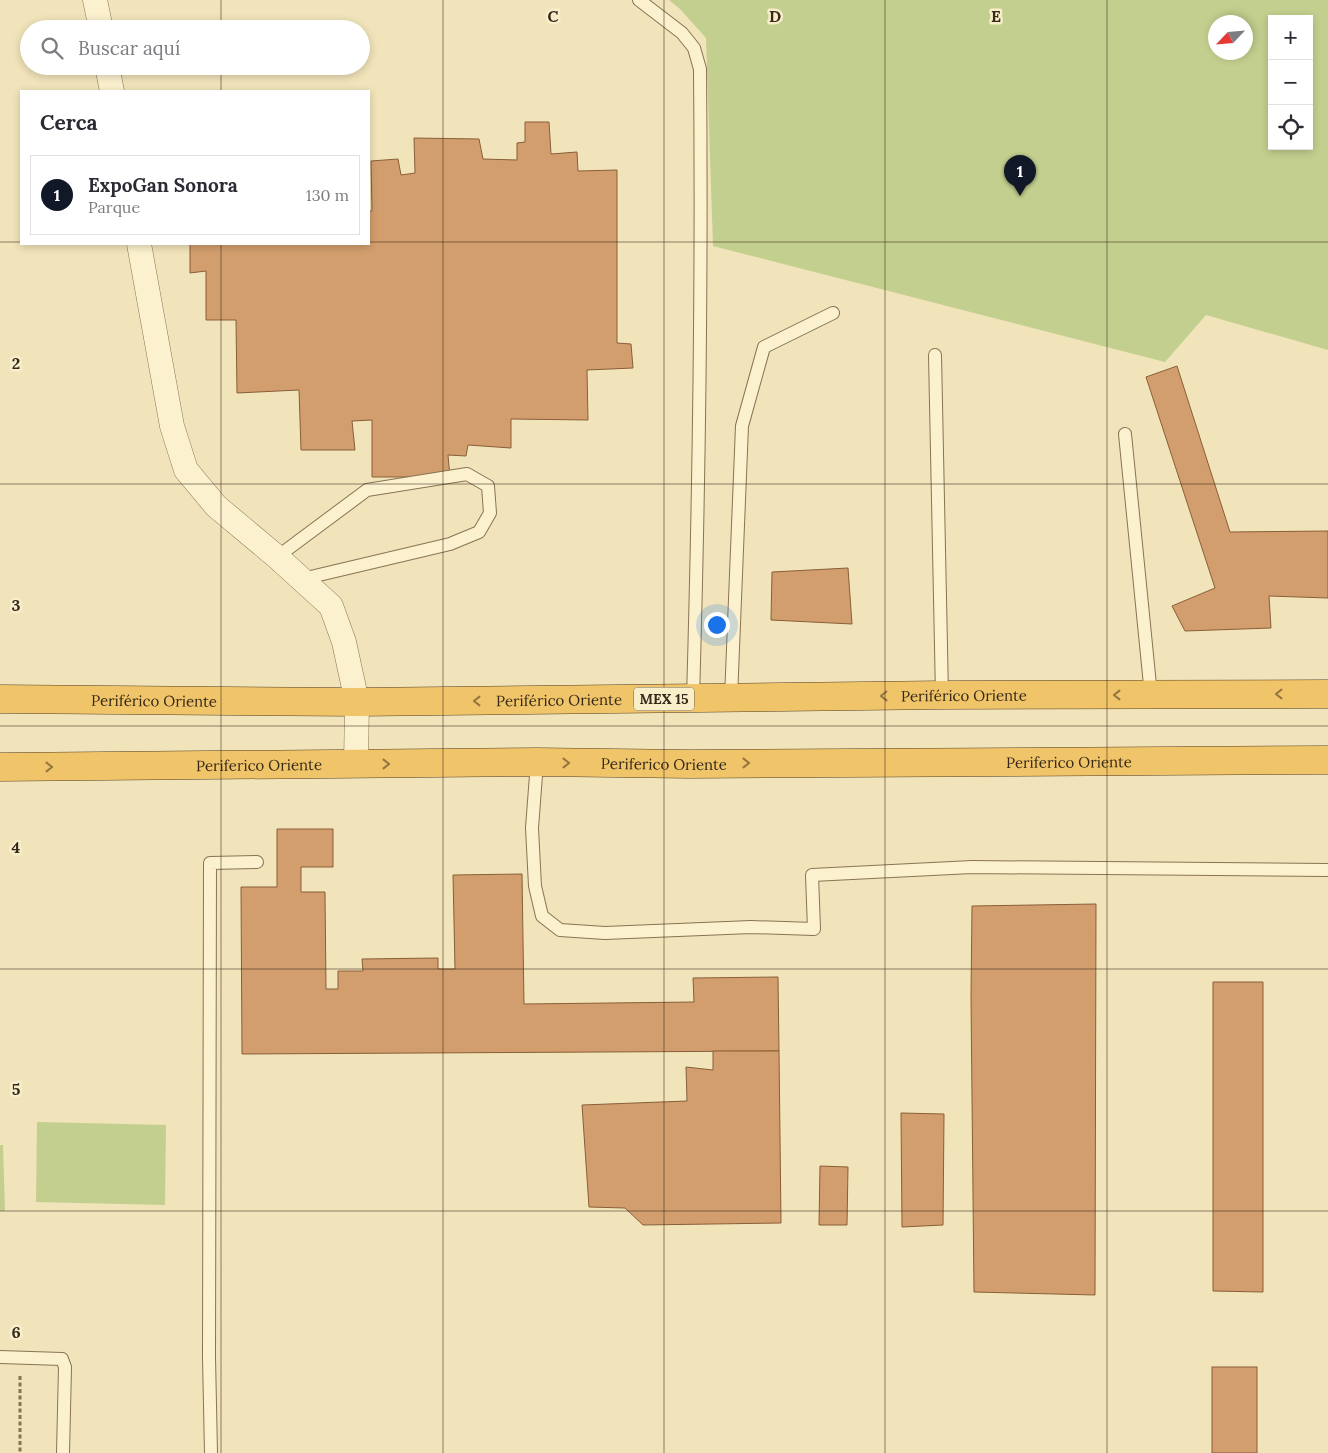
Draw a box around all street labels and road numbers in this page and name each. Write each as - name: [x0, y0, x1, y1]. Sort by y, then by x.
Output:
- street label: Periférico Oriente: [901, 685, 1027, 705]
- road number: MEX 15: [634, 688, 694, 711]
- street label: Periférico Oriente: [496, 689, 622, 710]
- street label: Periférico Oriente: [91, 690, 217, 710]
- street label: Periferico Oriente: [1006, 752, 1132, 772]
- street label: Periferico Oriente: [601, 753, 727, 774]
- street label: Periferico Oriente: [196, 755, 322, 775]

